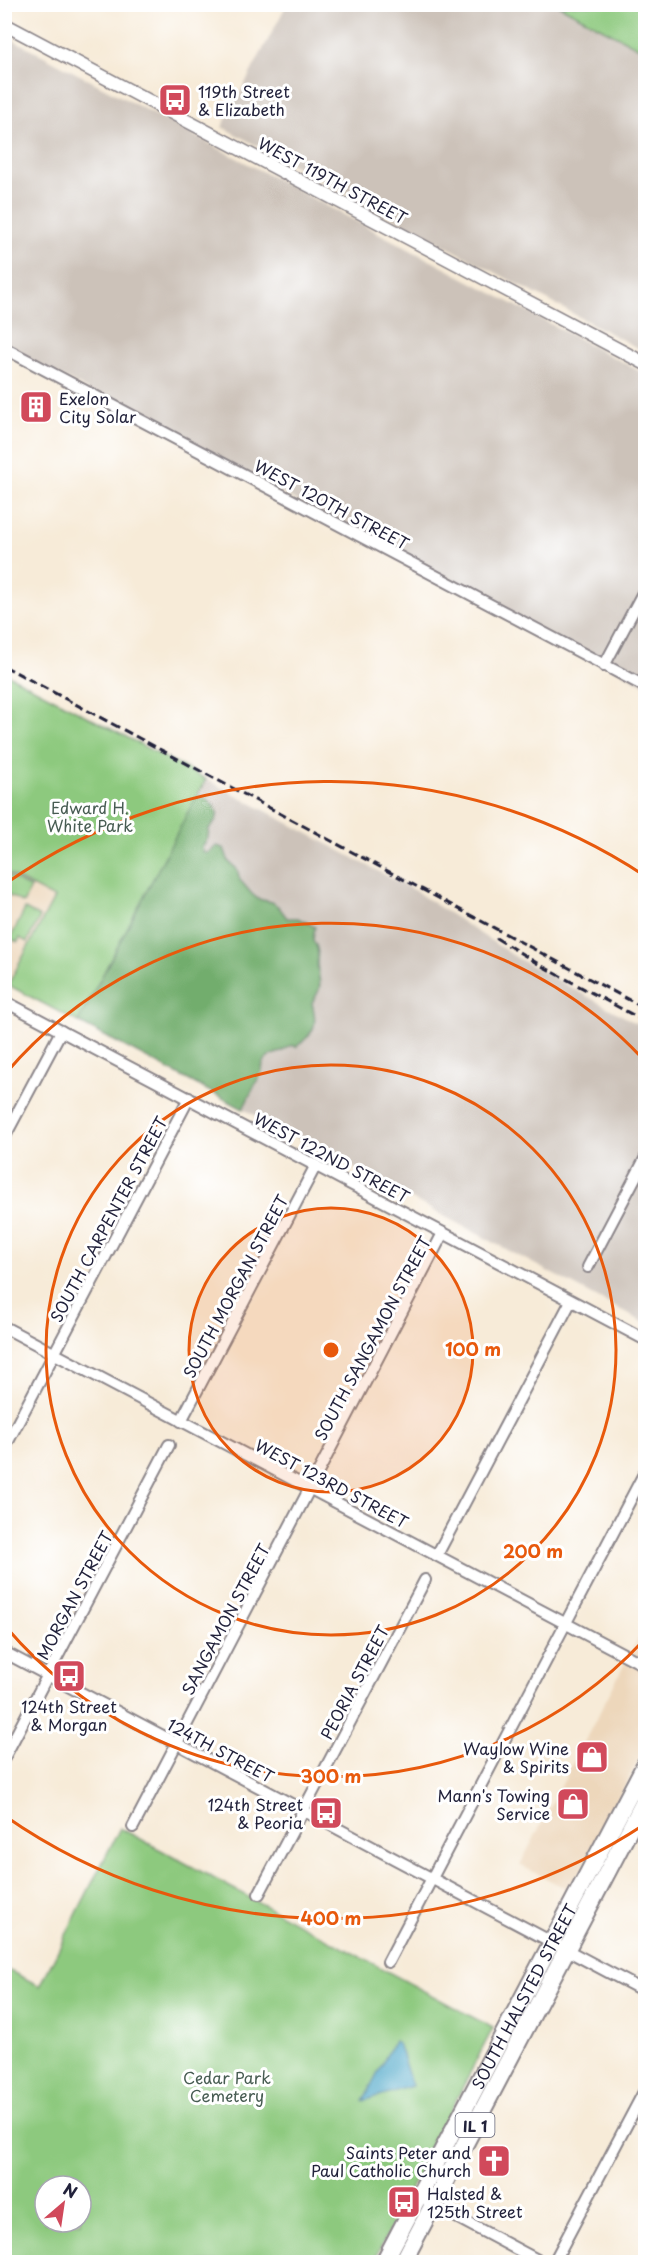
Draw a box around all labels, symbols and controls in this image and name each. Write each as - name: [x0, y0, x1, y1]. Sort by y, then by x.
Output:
- place label: 119th Street & Elizabeth: [198, 79, 290, 121]
- bus stop icon: 119th Street & Elizabeth: [157, 82, 193, 118]
- street label: WEST 119TH STREET: [254, 130, 412, 230]
- place label: Exelon City Solar: [59, 386, 137, 428]
- building icon: Exelon City Solar: [18, 389, 54, 425]
- street label: WEST 120TH STREET: [250, 453, 414, 555]
- park label: Edward H. White Park: [47, 795, 133, 837]
- street label: WEST 122ND STREET: [250, 1106, 414, 1208]
- street label: SOUTH CARPENTER STREET: [43, 1112, 173, 1326]
- street label: SOUTH MORGAN STREET: [176, 1190, 294, 1382]
- street label: SOUTH SANGAMON STREET: [308, 1232, 436, 1444]
- text: 100 m: [445, 1335, 501, 1362]
- centre of rings: [321, 1340, 341, 1360]
- street label: WEST 123RD STREET: [251, 1432, 413, 1534]
- street label: MORGAN STREET: [30, 1526, 118, 1664]
- text: 200 m: [503, 1537, 563, 1564]
- street label: SANGAMON STREET: [175, 1539, 275, 1699]
- street label: PEORIA STREET: [314, 1621, 394, 1743]
- bus stop icon: 124th Street & Morgan: [51, 1658, 87, 1694]
- place label: 124th Street & Morgan: [21, 1694, 117, 1736]
- street label: 124TH STREET: [163, 1712, 279, 1788]
- place label: Waylow Wine & Spirits: [463, 1736, 569, 1778]
- shop icon: Waylow Wine & Spirits: [574, 1739, 610, 1775]
- text: 300 m: [301, 1762, 361, 1789]
- place label: Mann's Towing Service: [438, 1783, 550, 1825]
- shop icon: Mann's Towing Service: [555, 1786, 591, 1822]
- place label: 124th Street & Peoria: [208, 1792, 303, 1834]
- bus stop icon: 124th Street & Peoria: [308, 1795, 344, 1831]
- street label: SOUTH HALSTED STREET: [465, 1900, 582, 2093]
- text: 400 m: [301, 1904, 361, 1931]
- park label: Cedar Park Cemetery: [183, 2065, 271, 2107]
- road number: IL 1: [456, 2113, 494, 2137]
- place label: Saints Peter and Paul Catholic Church: [311, 2140, 471, 2182]
- church icon: Saints Peter and Paul Catholic Church: [476, 2143, 512, 2179]
- north arrow: [33, 2174, 93, 2234]
- text: N: [59, 2176, 82, 2204]
- place label: Halsted & 125th Street: [427, 2181, 523, 2223]
- bus stop icon: Halsted & 125th Street: [386, 2184, 422, 2220]

